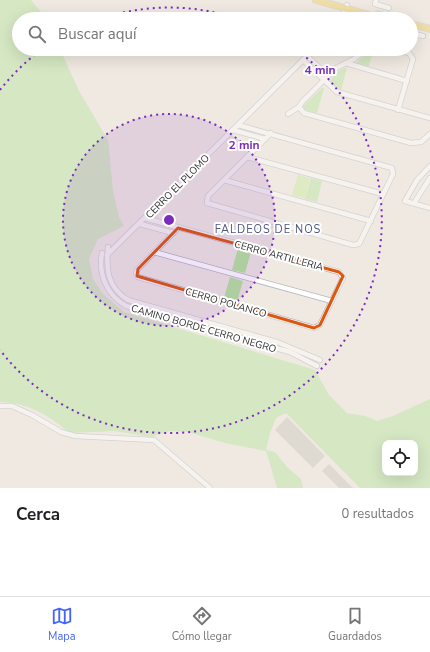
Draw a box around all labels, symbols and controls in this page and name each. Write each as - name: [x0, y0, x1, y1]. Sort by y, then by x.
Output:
- search box: [12, 12, 418, 56]
- icon: search: [26, 23, 48, 45]
- text: Buscar aquí: [58, 24, 136, 44]
- text: 4 min: [304, 62, 336, 78]
- text: 2 min: [228, 137, 260, 153]
- street label: CERRO EL PLOMO: [143, 151, 213, 222]
- centre of rings: [162, 213, 176, 227]
- district label: FALDEOS DE NOS: [215, 222, 321, 237]
- street label: CERRO ARTILLERIA: [233, 237, 326, 275]
- street label: CERRO POLANCO: [183, 285, 268, 321]
- street label: CAMINO BORDE CERRO NEGRO: [129, 301, 278, 357]
- map controls: [382, 440, 418, 476]
- button: locate: [382, 440, 418, 476]
- text: Cerca: [16, 503, 60, 526]
- text: 0 resultados: [342, 505, 414, 523]
- tab: Mapa: [48, 605, 76, 644]
- tab: Cómo llegar: [172, 605, 232, 644]
- tab: Guardados: [328, 605, 382, 644]

